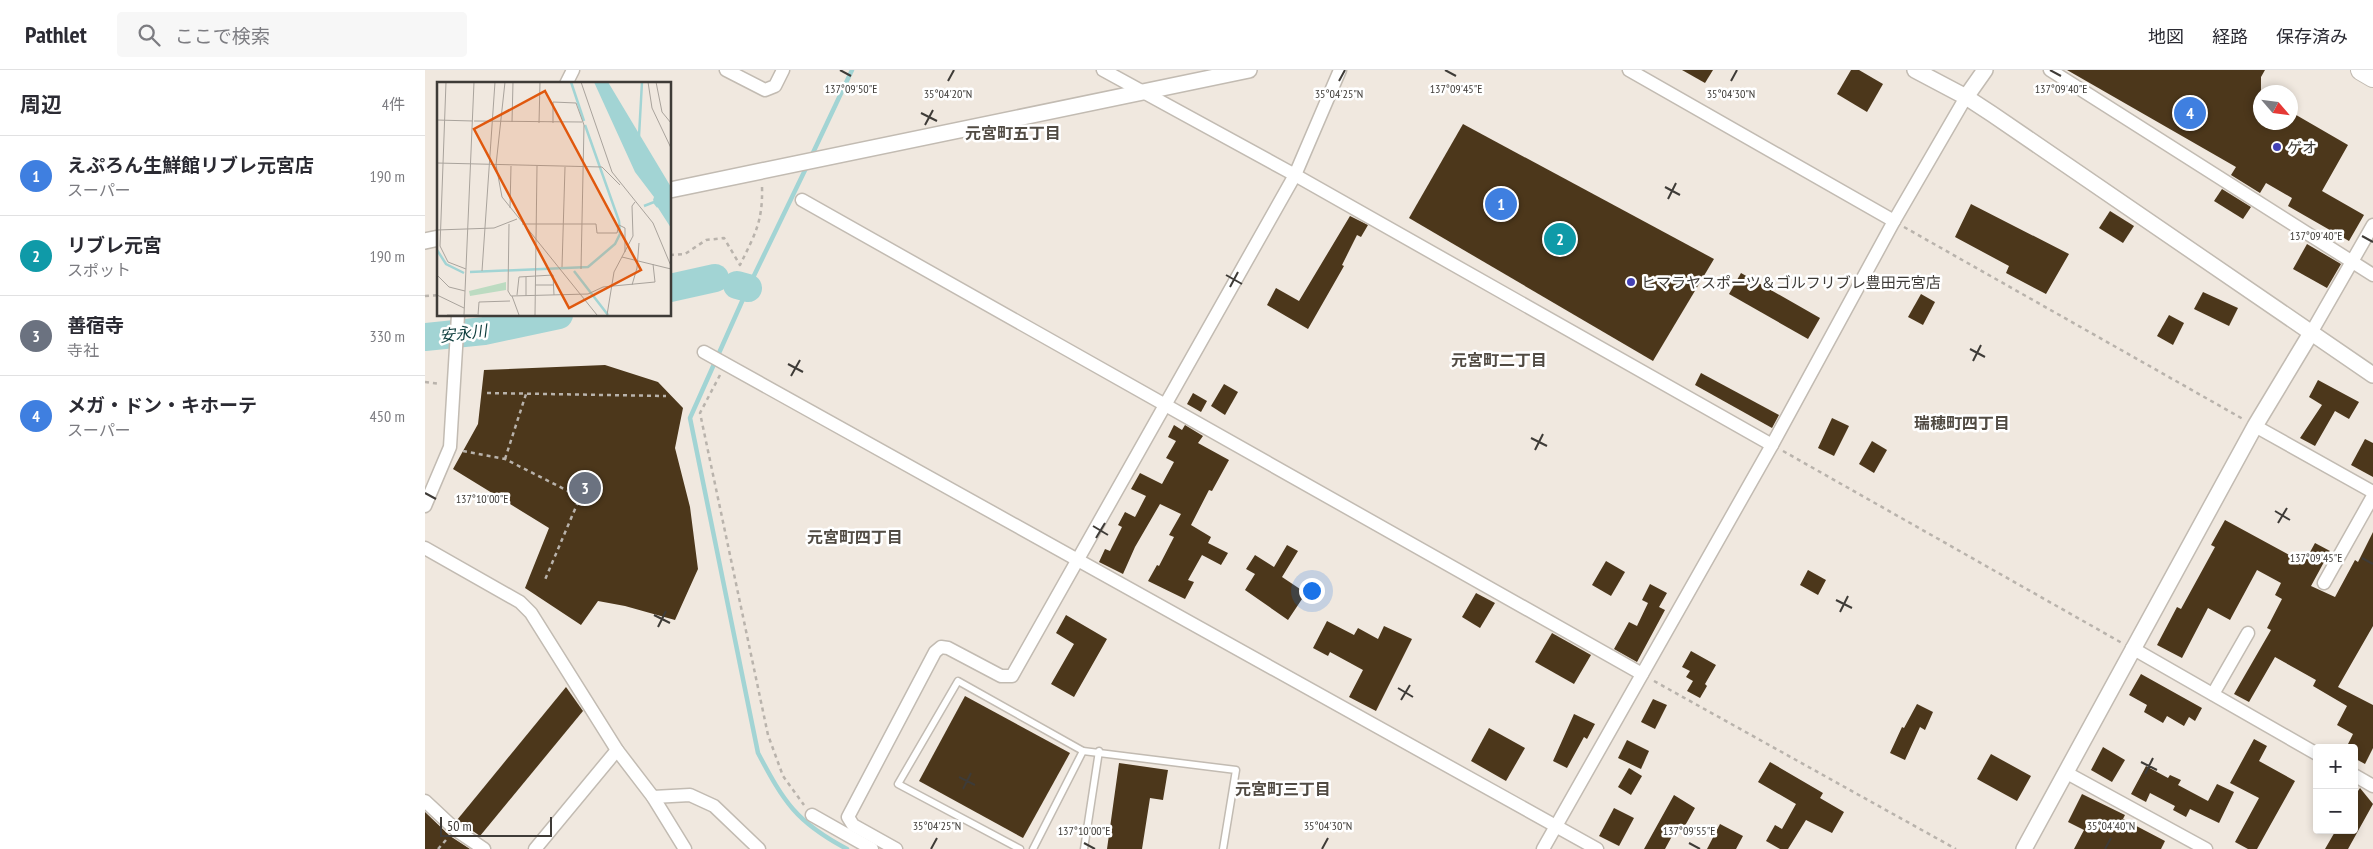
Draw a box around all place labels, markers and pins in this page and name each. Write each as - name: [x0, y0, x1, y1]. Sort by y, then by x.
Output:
- pin: 4: [2174, 94, 2206, 132]
- place label: ゲオ: [2287, 138, 2317, 157]
- marker: ゲオ: [2271, 141, 2283, 153]
- pin: 1: [1485, 185, 1517, 223]
- pin: 2: [1544, 220, 1576, 258]
- place label: ヒマラヤスポーツ＆ゴルフリブレ豊田元宮店: [1641, 273, 1941, 292]
- marker: ヒマラヤスポーツ＆ゴルフリブレ豊田元宮店: [1625, 276, 1637, 288]
- pin: 3: [569, 469, 601, 507]

